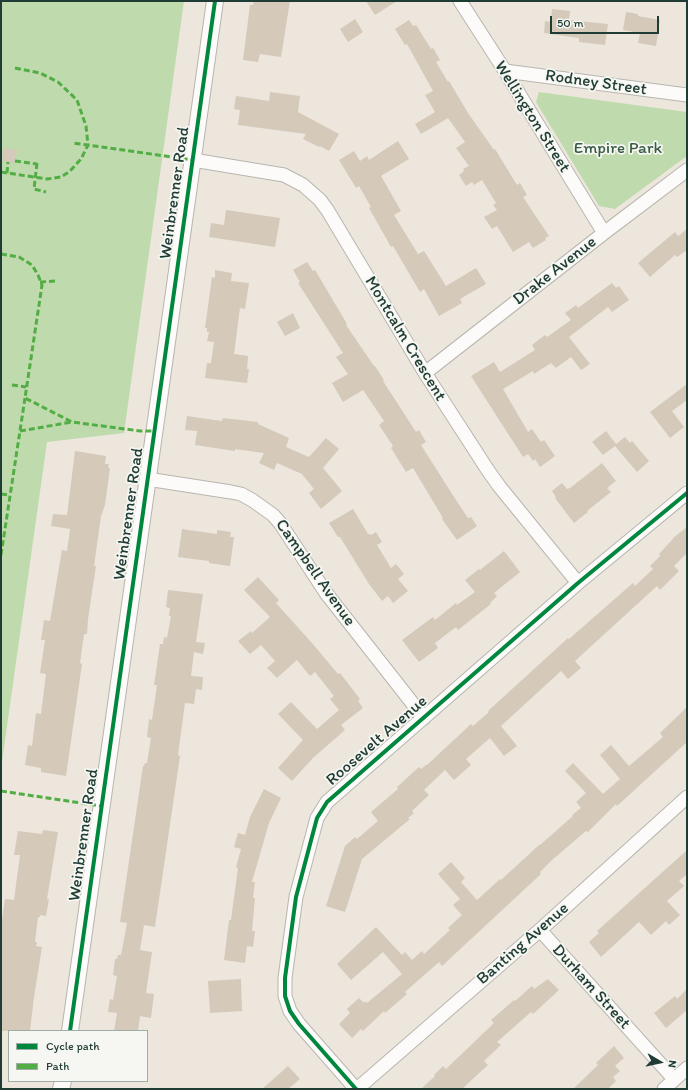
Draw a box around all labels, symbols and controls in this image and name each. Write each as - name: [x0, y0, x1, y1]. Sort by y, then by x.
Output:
- scale bar: [552, 8, 661, 34]
- text: 50 m: [557, 16, 583, 30]
- street label: Wellington Street: [489, 57, 575, 177]
- street label: Rodney Street: [544, 66, 648, 100]
- street label: Weinbrenner Road: [156, 125, 194, 261]
- park label: Empire Park: [574, 139, 662, 159]
- street label: Drake Avenue: [509, 232, 601, 310]
- street label: Montcalm Crescent: [360, 273, 450, 405]
- street label: Weinbrenner Road: [110, 446, 148, 582]
- street label: Campbell Avenue: [270, 516, 360, 630]
- street label: Roosevelt Avenue: [322, 692, 432, 790]
- street label: Weinbrenner Road: [65, 767, 103, 903]
- street label: Banting Avenue: [473, 898, 573, 990]
- street label: Durham Street: [547, 940, 635, 1034]
- legend: [8, 1030, 148, 1082]
- text: Cycle path: [46, 1039, 100, 1053]
- north arrow: [640, 1042, 680, 1082]
- text: Path: [46, 1059, 69, 1073]
- text: N: [665, 1059, 679, 1069]

